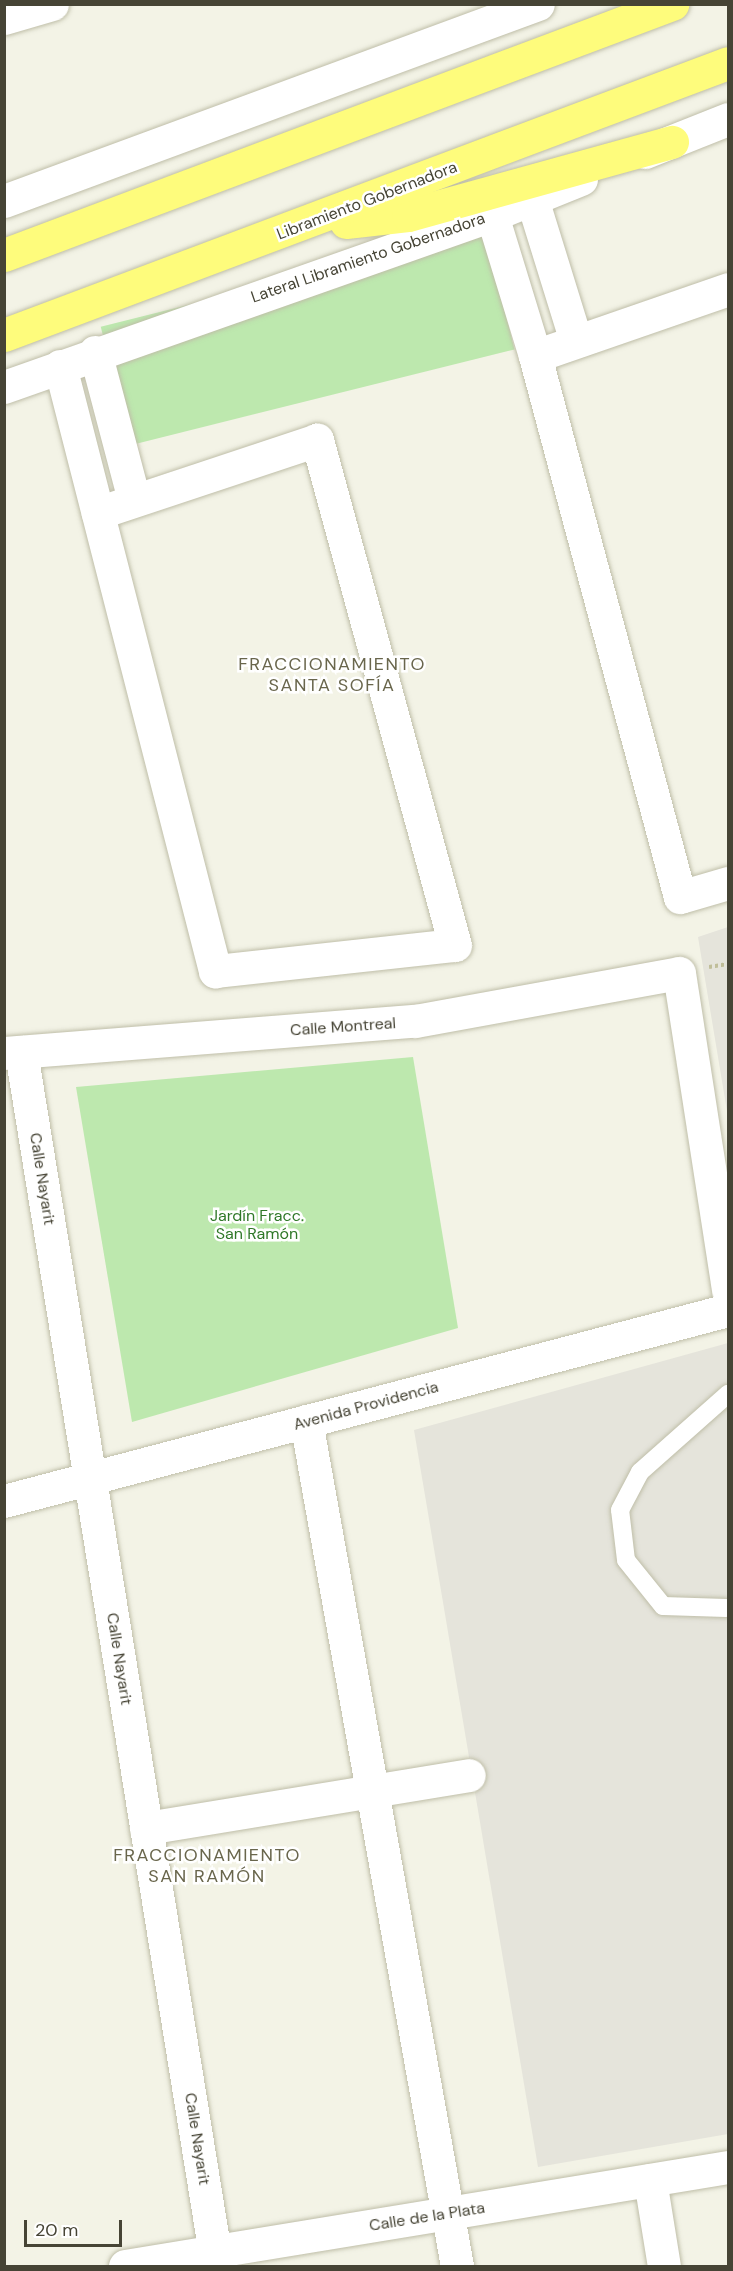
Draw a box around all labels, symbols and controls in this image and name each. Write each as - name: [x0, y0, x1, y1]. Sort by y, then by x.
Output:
- street label: Libramiento Gobernadora: [274, 158, 460, 244]
- street label: Lateral Libramiento Gobernadora: [248, 209, 488, 307]
- district label: FRACCIONAMIENTO SANTA SOFÍA: [238, 654, 426, 696]
- street label: Calle Montreal: [289, 1014, 397, 1040]
- street label: Calle Nayarit: [25, 1131, 59, 1227]
- park label: Jardín Fracc. San Ramón: [210, 1206, 304, 1244]
- street label: Avenida Providencia: [291, 1377, 441, 1435]
- street label: Calle Nayarit: [102, 1611, 136, 1707]
- district label: FRACCIONAMIENTO SAN RAMÓN: [113, 1845, 301, 1888]
- street label: Calle Nayarit: [180, 2091, 214, 2187]
- street label: Calle de la Plata: [368, 2198, 486, 2236]
- scale bar: [27, 2208, 124, 2246]
- text: 20 m: [35, 2218, 78, 2242]

